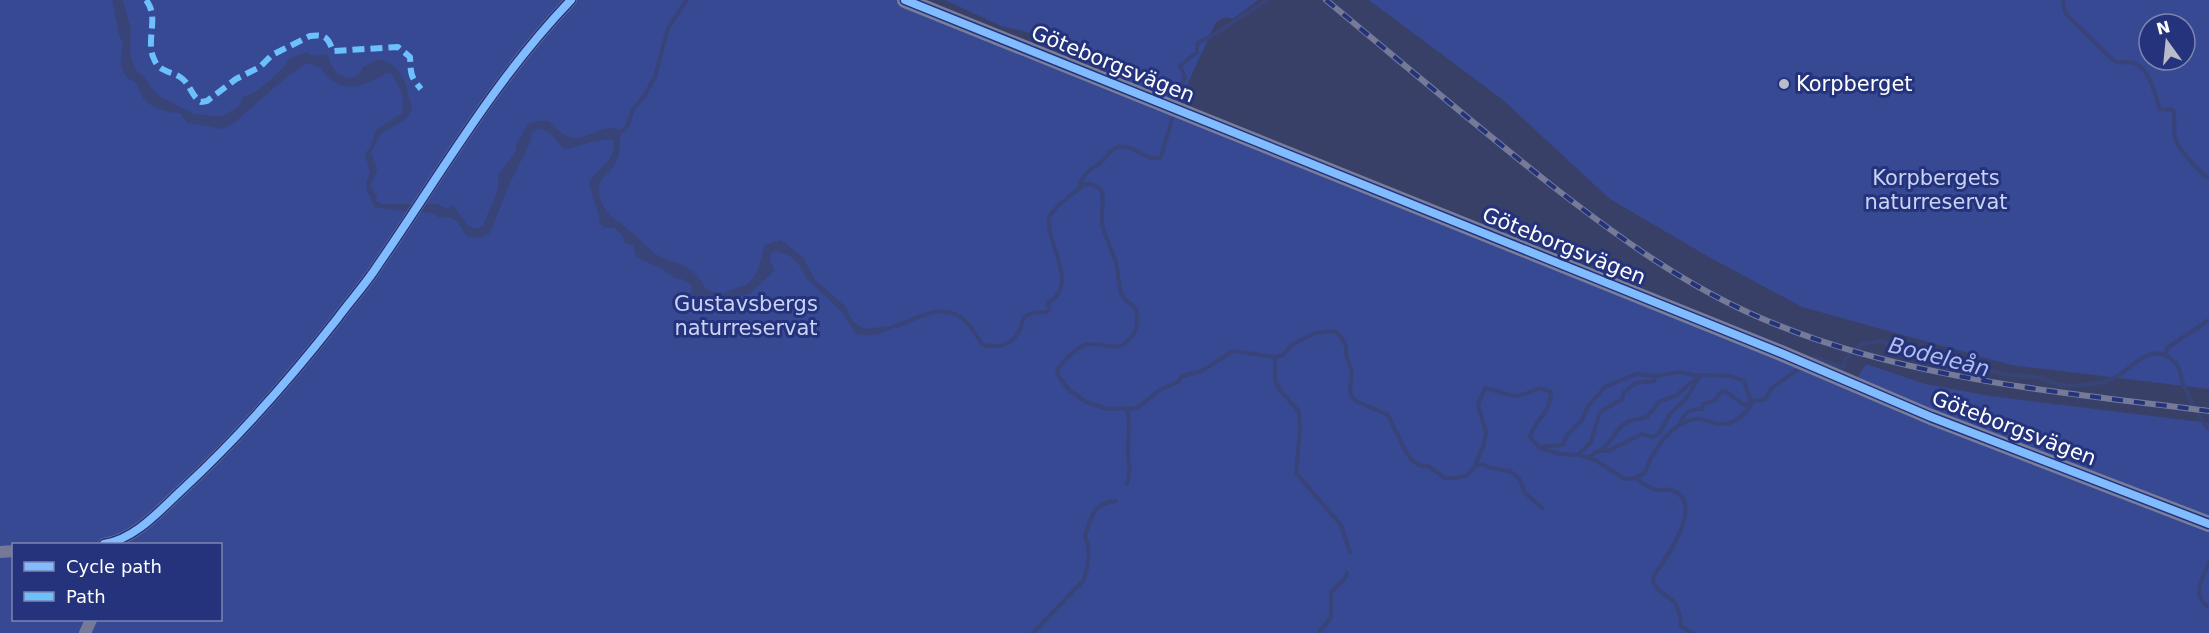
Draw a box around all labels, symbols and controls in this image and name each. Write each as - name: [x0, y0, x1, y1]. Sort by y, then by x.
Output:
- north arrow: [2137, 12, 2197, 72]
- text: N: [2154, 17, 2172, 39]
- street label: Göteborgsvägen: [1028, 20, 1198, 108]
- place label: Korpberget: [1796, 72, 1913, 96]
- marker: Korpberget: [1777, 77, 1791, 91]
- park label: Korpbergets naturreservat: [1864, 166, 2008, 214]
- street label: Göteborgsvägen: [1479, 202, 1649, 290]
- park label: Gustavsbergs naturreservat: [674, 292, 818, 340]
- water label: Bodeleån: [1886, 332, 1992, 382]
- street label: Göteborgsvägen: [1929, 386, 2099, 470]
- legend: [12, 543, 222, 621]
- text: Cycle path: [66, 556, 162, 577]
- text: Path: [66, 586, 106, 607]

